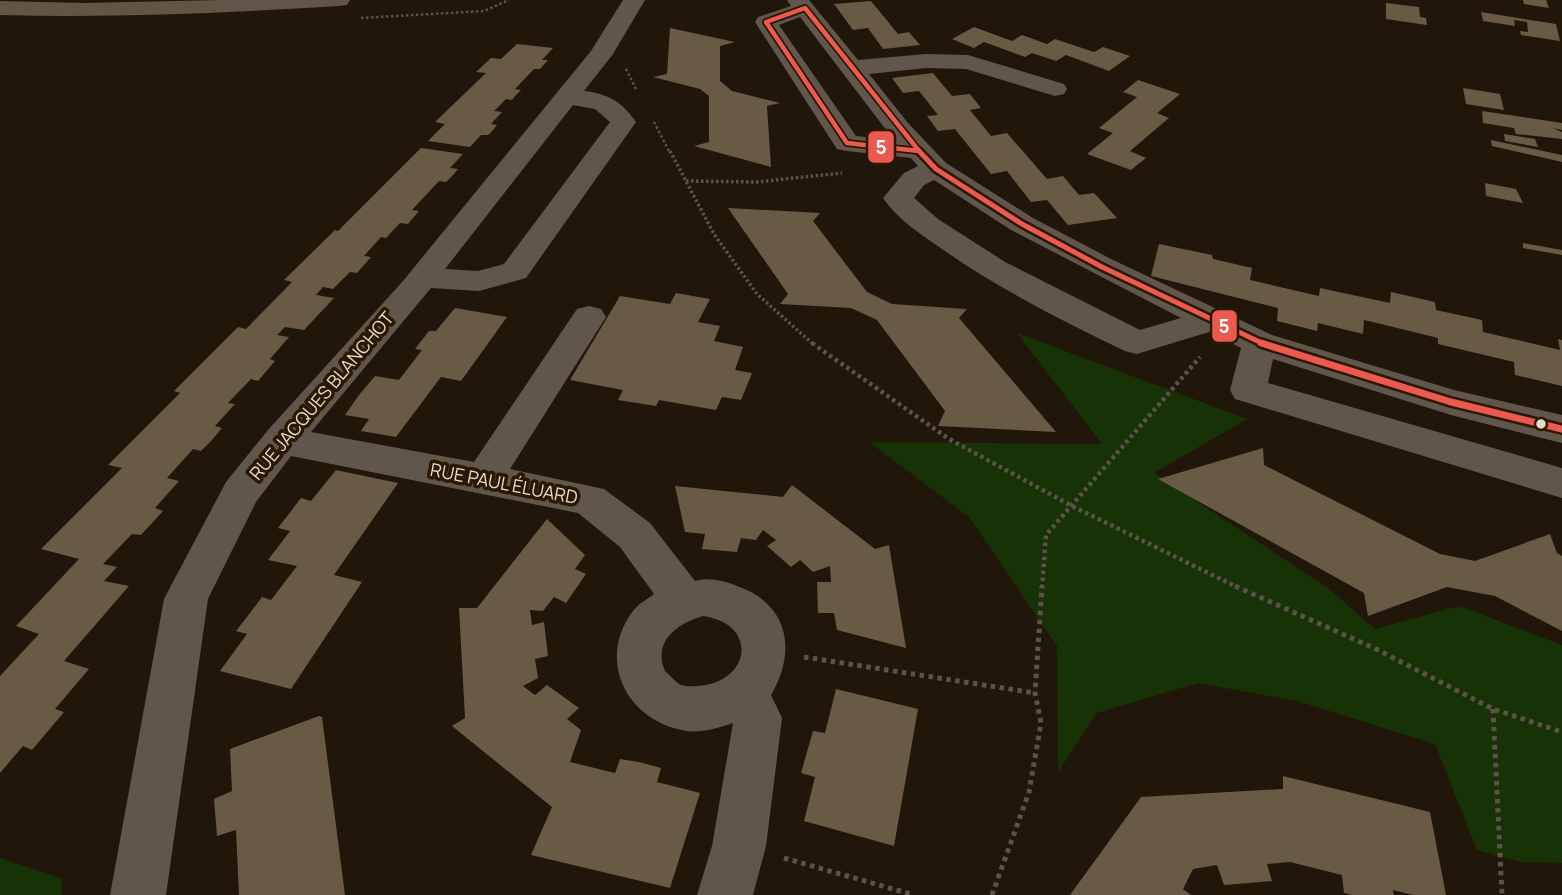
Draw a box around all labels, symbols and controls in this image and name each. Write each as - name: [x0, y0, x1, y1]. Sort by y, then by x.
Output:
- line badge: 5: [867, 130, 895, 164]
- text: 5: [875, 134, 887, 160]
- street label: RUE JACQUES BLANCHOT: [244, 306, 399, 484]
- line badge: 5: [1211, 309, 1238, 343]
- text: 5: [1218, 313, 1230, 339]
- unlabelled marker: [1534, 417, 1548, 431]
- street label: RUE PAUL ÉLUARD: [428, 457, 580, 509]

